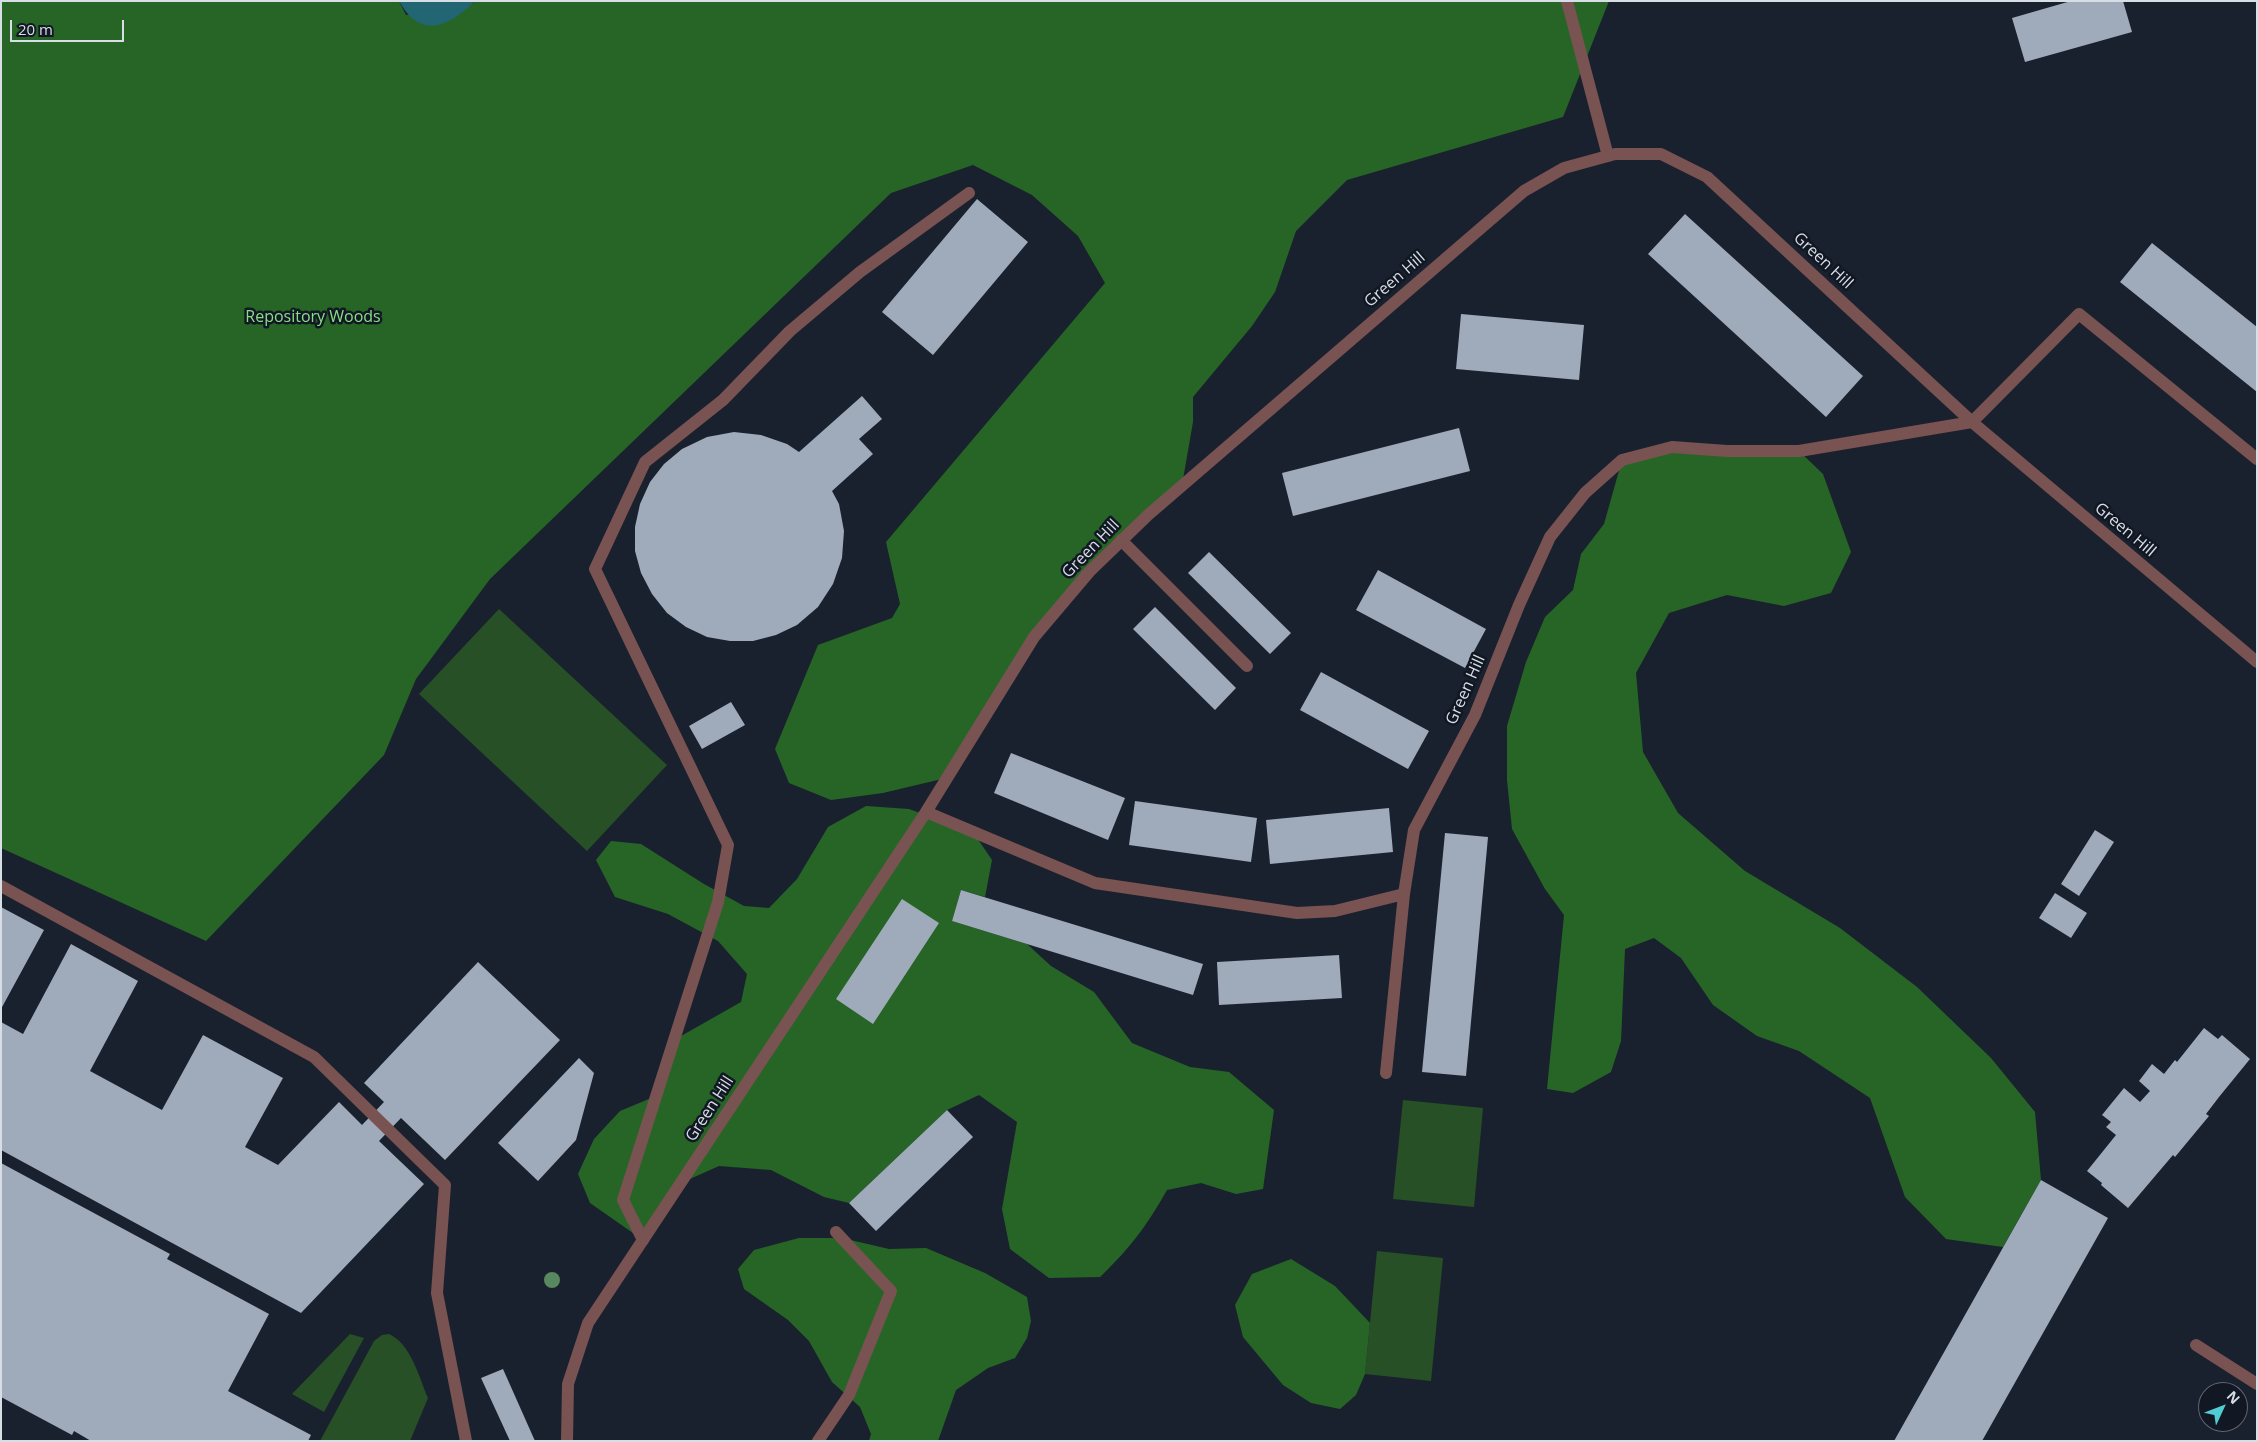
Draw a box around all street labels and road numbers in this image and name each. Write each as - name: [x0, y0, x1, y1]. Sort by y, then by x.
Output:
- street label: Green Hill: [1789, 229, 1857, 293]
- street label: Green Hill: [1361, 248, 1429, 312]
- street label: Green Hill: [2090, 499, 2160, 561]
- street label: Green Hill: [1058, 516, 1124, 582]
- street label: Green Hill: [1442, 652, 1490, 728]
- street label: Green Hill: [682, 1073, 738, 1145]

